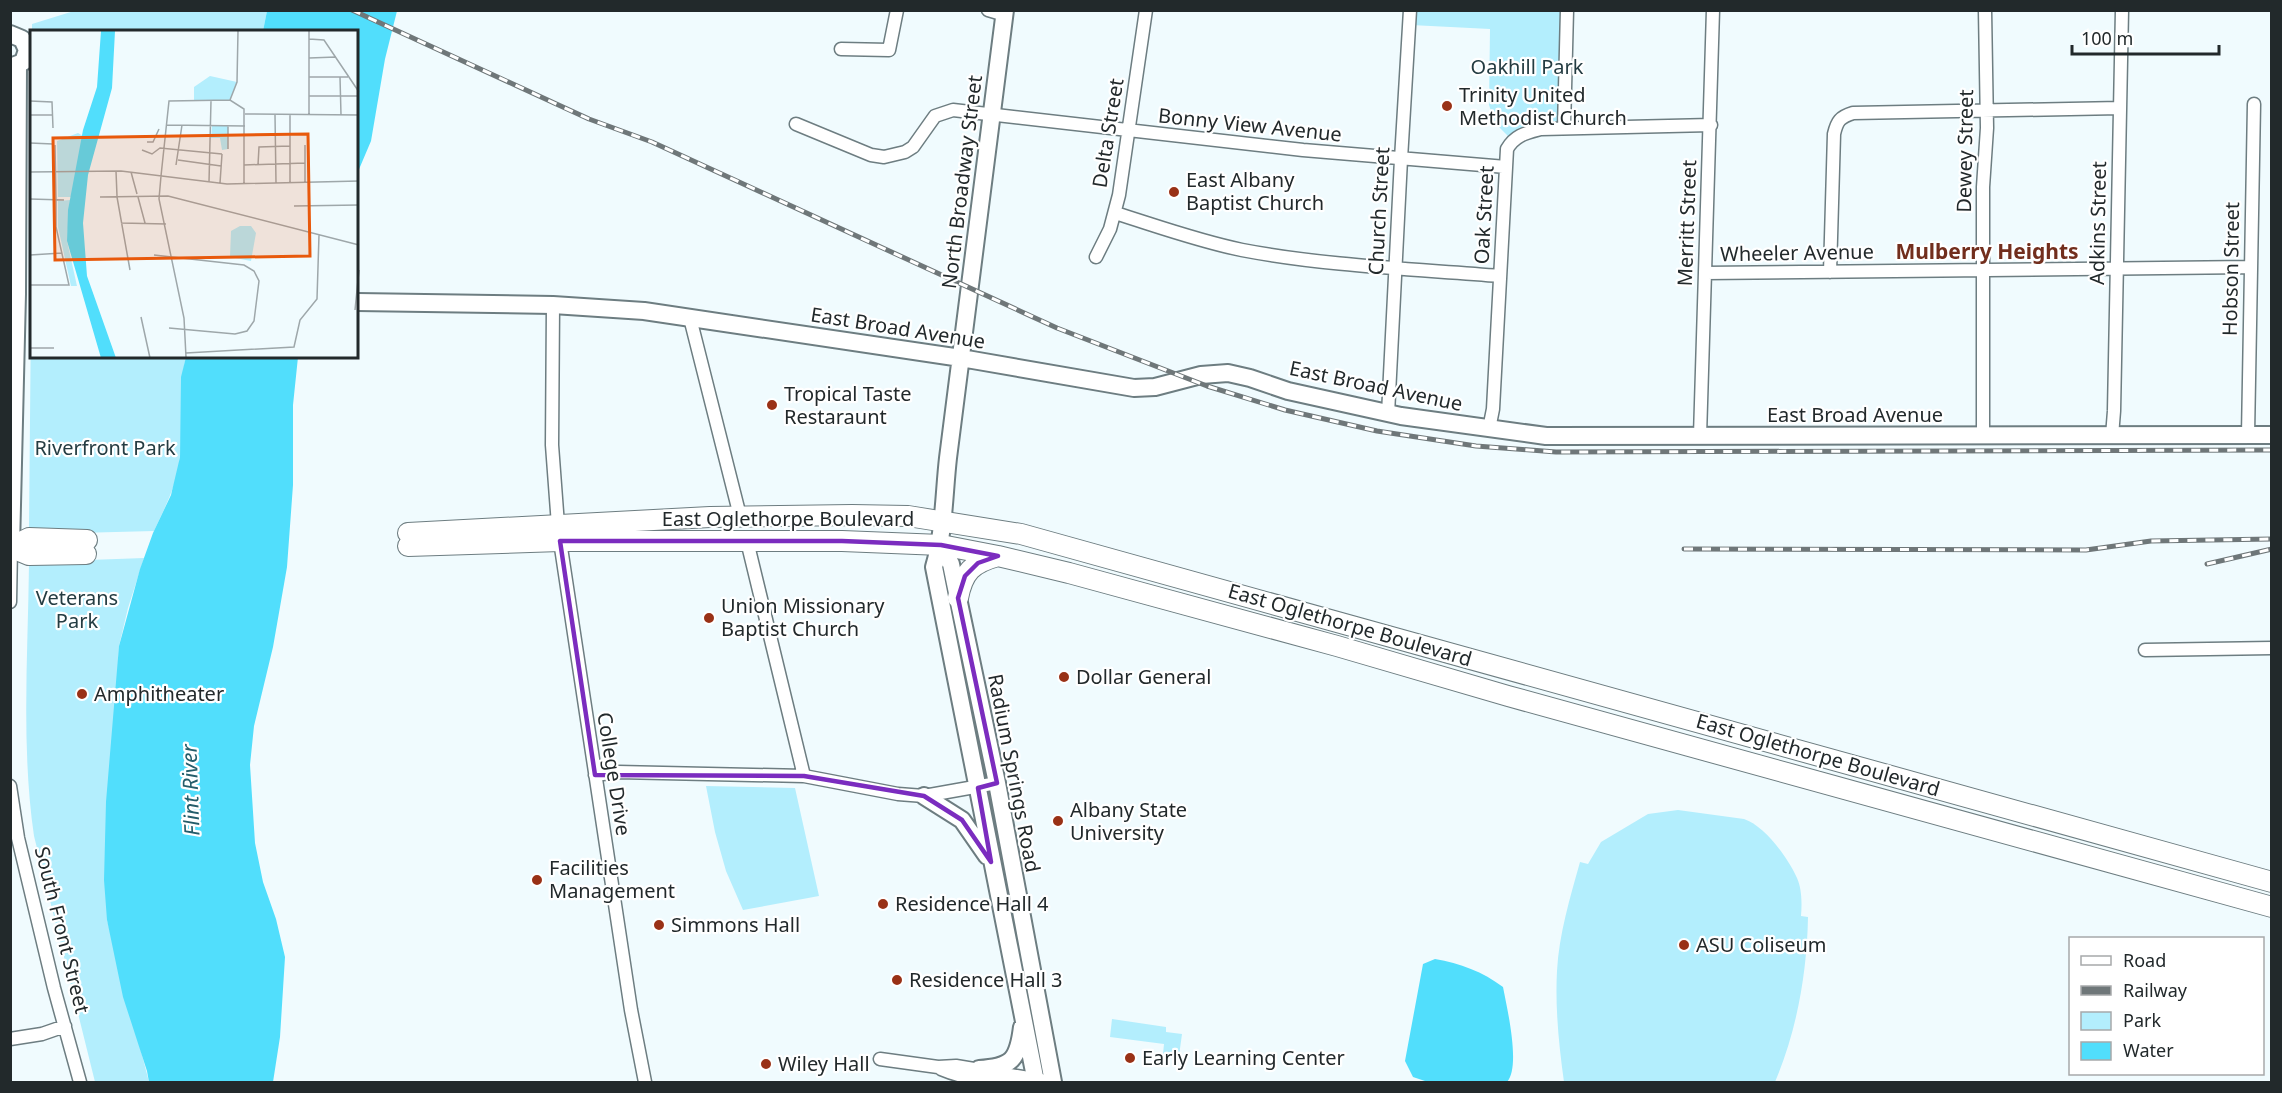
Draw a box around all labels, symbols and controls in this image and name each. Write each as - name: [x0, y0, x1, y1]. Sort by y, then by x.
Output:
- scale bar: [2072, 18, 2219, 56]
- text: 100 m: [2081, 26, 2133, 50]
- inset map: [30, 30, 358, 358]
- park label: Oakhill Park: [1471, 53, 1584, 80]
- street label: North Broadway Street: [935, 74, 988, 290]
- street label: Delta Street: [1086, 76, 1129, 190]
- place label: Trinity United Methodist Church: [1459, 81, 1627, 131]
- street label: Dewey Street: [1950, 89, 1979, 213]
- marker: Trinity United Methodist Church: [1440, 99, 1454, 113]
- street label: Bonny View Avenue: [1157, 101, 1343, 148]
- street label: Church Street: [1362, 146, 1395, 276]
- street label: Merritt Street: [1671, 159, 1702, 287]
- street label: Adkins Street: [2083, 161, 2112, 285]
- street label: Oak Street: [1467, 165, 1500, 265]
- place label: East Albany Baptist Church: [1186, 166, 1324, 216]
- marker: East Albany Baptist Church: [1167, 185, 1181, 199]
- street label: Hobson Street: [2216, 202, 2245, 336]
- district label: Mulberry Heights: [1895, 237, 2079, 265]
- street label: Wheeler Avenue: [1720, 238, 1874, 267]
- street label: East Broad Avenue: [809, 300, 987, 355]
- street label: East Broad Avenue: [1287, 354, 1465, 417]
- place label: Tropical Taste Restaraunt: [784, 380, 912, 430]
- marker: Tropical Taste Restaraunt: [765, 398, 779, 412]
- street label: East Broad Avenue: [1767, 401, 1943, 428]
- park label: Riverfront Park: [34, 434, 176, 461]
- street label: East Oglethorpe Boulevard: [662, 505, 914, 532]
- street label: East Oglethorpe Boulevard: [1225, 577, 1475, 672]
- park label: Veterans Park: [36, 584, 118, 634]
- place label: Union Missionary Baptist Church: [721, 592, 885, 642]
- marker: Union Missionary Baptist Church: [702, 611, 716, 625]
- place label: Dollar General: [1076, 663, 1211, 690]
- marker: Dollar General: [1057, 670, 1071, 684]
- street label: Radium Springs Road: [982, 671, 1047, 874]
- place label: Amphitheater: [94, 680, 224, 707]
- marker: Amphitheater: [75, 687, 89, 701]
- street label: East Oglethorpe Boulevard: [1693, 707, 1943, 802]
- street label: College Drive: [591, 710, 638, 838]
- water label: Flint River: [174, 742, 206, 836]
- place label: Albany State University: [1070, 796, 1187, 846]
- marker: Albany State University: [1051, 814, 1065, 828]
- street label: South Front Street: [29, 844, 96, 1016]
- place label: Facilities Management: [549, 854, 675, 904]
- marker: Facilities Management: [530, 873, 544, 887]
- place label: Residence Hall 4: [895, 890, 1049, 917]
- marker: Residence Hall 4: [876, 897, 890, 911]
- place label: Simmons Hall: [671, 911, 800, 938]
- marker: Simmons Hall: [652, 918, 666, 932]
- place label: ASU Coliseum: [1696, 931, 1827, 958]
- legend: [2069, 937, 2264, 1075]
- marker: ASU Coliseum: [1677, 938, 1691, 952]
- text: Road: [2123, 948, 2166, 972]
- place label: Residence Hall 3: [909, 966, 1062, 993]
- marker: Residence Hall 3: [890, 973, 904, 987]
- text: Railway: [2123, 978, 2188, 1002]
- text: Park: [2123, 1008, 2161, 1032]
- text: Water: [2123, 1038, 2174, 1062]
- place label: Early Learning Center: [1142, 1044, 1345, 1071]
- place label: Wiley Hall: [778, 1050, 870, 1077]
- marker: Early Learning Center: [1123, 1051, 1137, 1065]
- marker: Wiley Hall: [759, 1057, 773, 1071]

